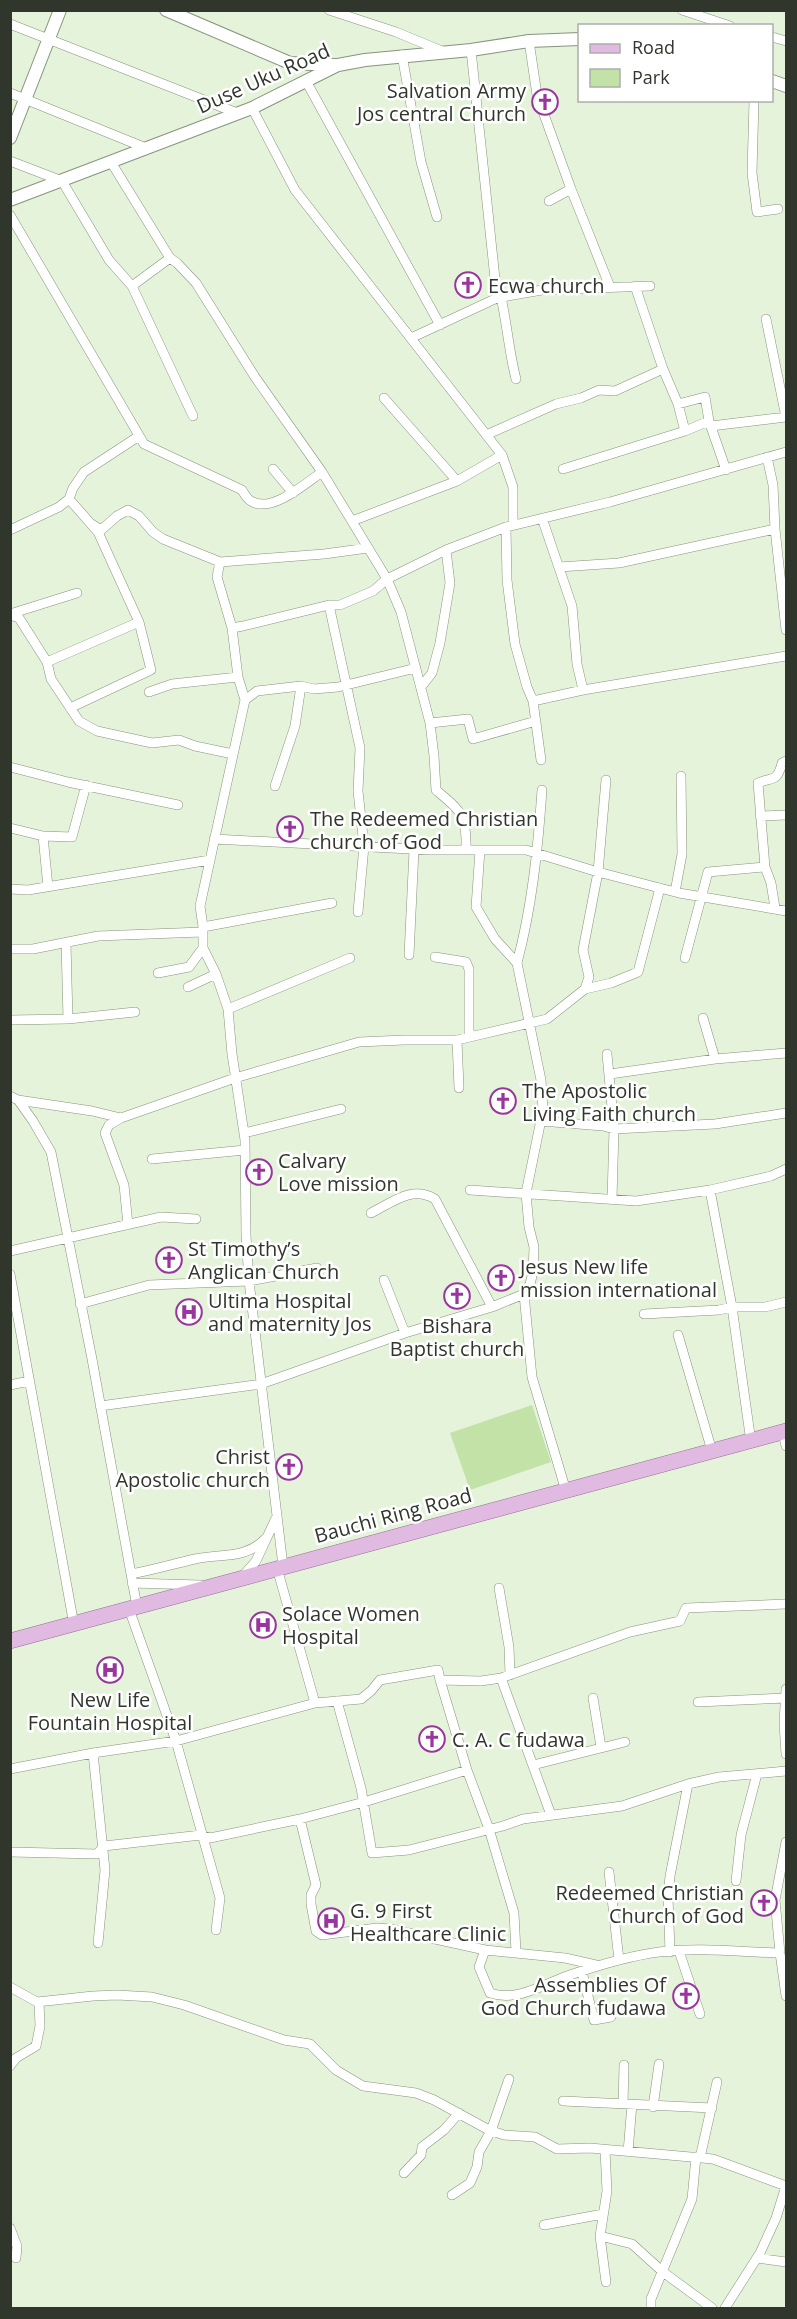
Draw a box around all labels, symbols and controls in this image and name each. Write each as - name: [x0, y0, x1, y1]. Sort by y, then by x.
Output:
- legend: [578, 24, 773, 102]
- text: Road: [632, 35, 675, 59]
- street label: Duse Uku Road: [192, 37, 334, 119]
- text: Park: [632, 65, 670, 89]
- place label: Salvation Army Jos central Church: [355, 77, 527, 127]
- church icon: Salvation Army Jos central Church: [530, 87, 560, 117]
- church icon: Ecwa church: [453, 270, 483, 300]
- place label: Ecwa church: [488, 272, 605, 299]
- place label: The Redeemed Christian church of God: [310, 805, 538, 855]
- church icon: The Redeemed Christian church of God: [275, 814, 305, 844]
- place label: The Apostolic Living Faith church: [522, 1077, 696, 1127]
- church icon: The Apostolic Living Faith church: [488, 1086, 518, 1116]
- place label: Calvary Love mission: [278, 1147, 399, 1197]
- church icon: Calvary Love mission: [244, 1157, 274, 1187]
- place label: St Timothy’s Anglican Church: [188, 1235, 339, 1285]
- church icon: St Timothy’s Anglican Church: [154, 1245, 184, 1275]
- place label: Jesus New life mission international: [518, 1253, 717, 1303]
- church icon: Jesus New life mission international: [486, 1263, 516, 1293]
- church icon: Bishara Baptist church: [442, 1281, 472, 1311]
- place label: Ultima Hospital and maternity Jos: [208, 1287, 372, 1337]
- hospital icon: Ultima Hospital and maternity Jos: [174, 1297, 204, 1327]
- place label: Bishara Baptist church: [390, 1312, 524, 1362]
- place label: Christ Apostolic church: [115, 1443, 270, 1493]
- church icon: Christ Apostolic church: [274, 1452, 304, 1482]
- street label: Bauchi Ring Road: [311, 1481, 475, 1549]
- place label: Solace Women Hospital: [282, 1600, 420, 1650]
- hospital icon: Solace Women Hospital: [248, 1610, 278, 1640]
- hospital icon: New Life Fountain Hospital: [95, 1655, 125, 1685]
- place label: New Life Fountain Hospital: [28, 1686, 192, 1736]
- church icon: C. A. C fudawa: [417, 1724, 447, 1754]
- place label: C. A. C fudawa: [452, 1726, 585, 1753]
- place label: Redeemed Christian Church of God: [555, 1879, 744, 1929]
- church icon: Redeemed Christian Church of God: [749, 1888, 779, 1918]
- place label: G. 9 First Healthcare Clinic: [350, 1897, 506, 1947]
- hospital icon: G. 9 First Healthcare Clinic: [316, 1906, 346, 1936]
- place label: Assemblies Of God Church fudawa: [481, 1971, 667, 2021]
- church icon: Assemblies Of God Church fudawa: [671, 1981, 701, 2011]

